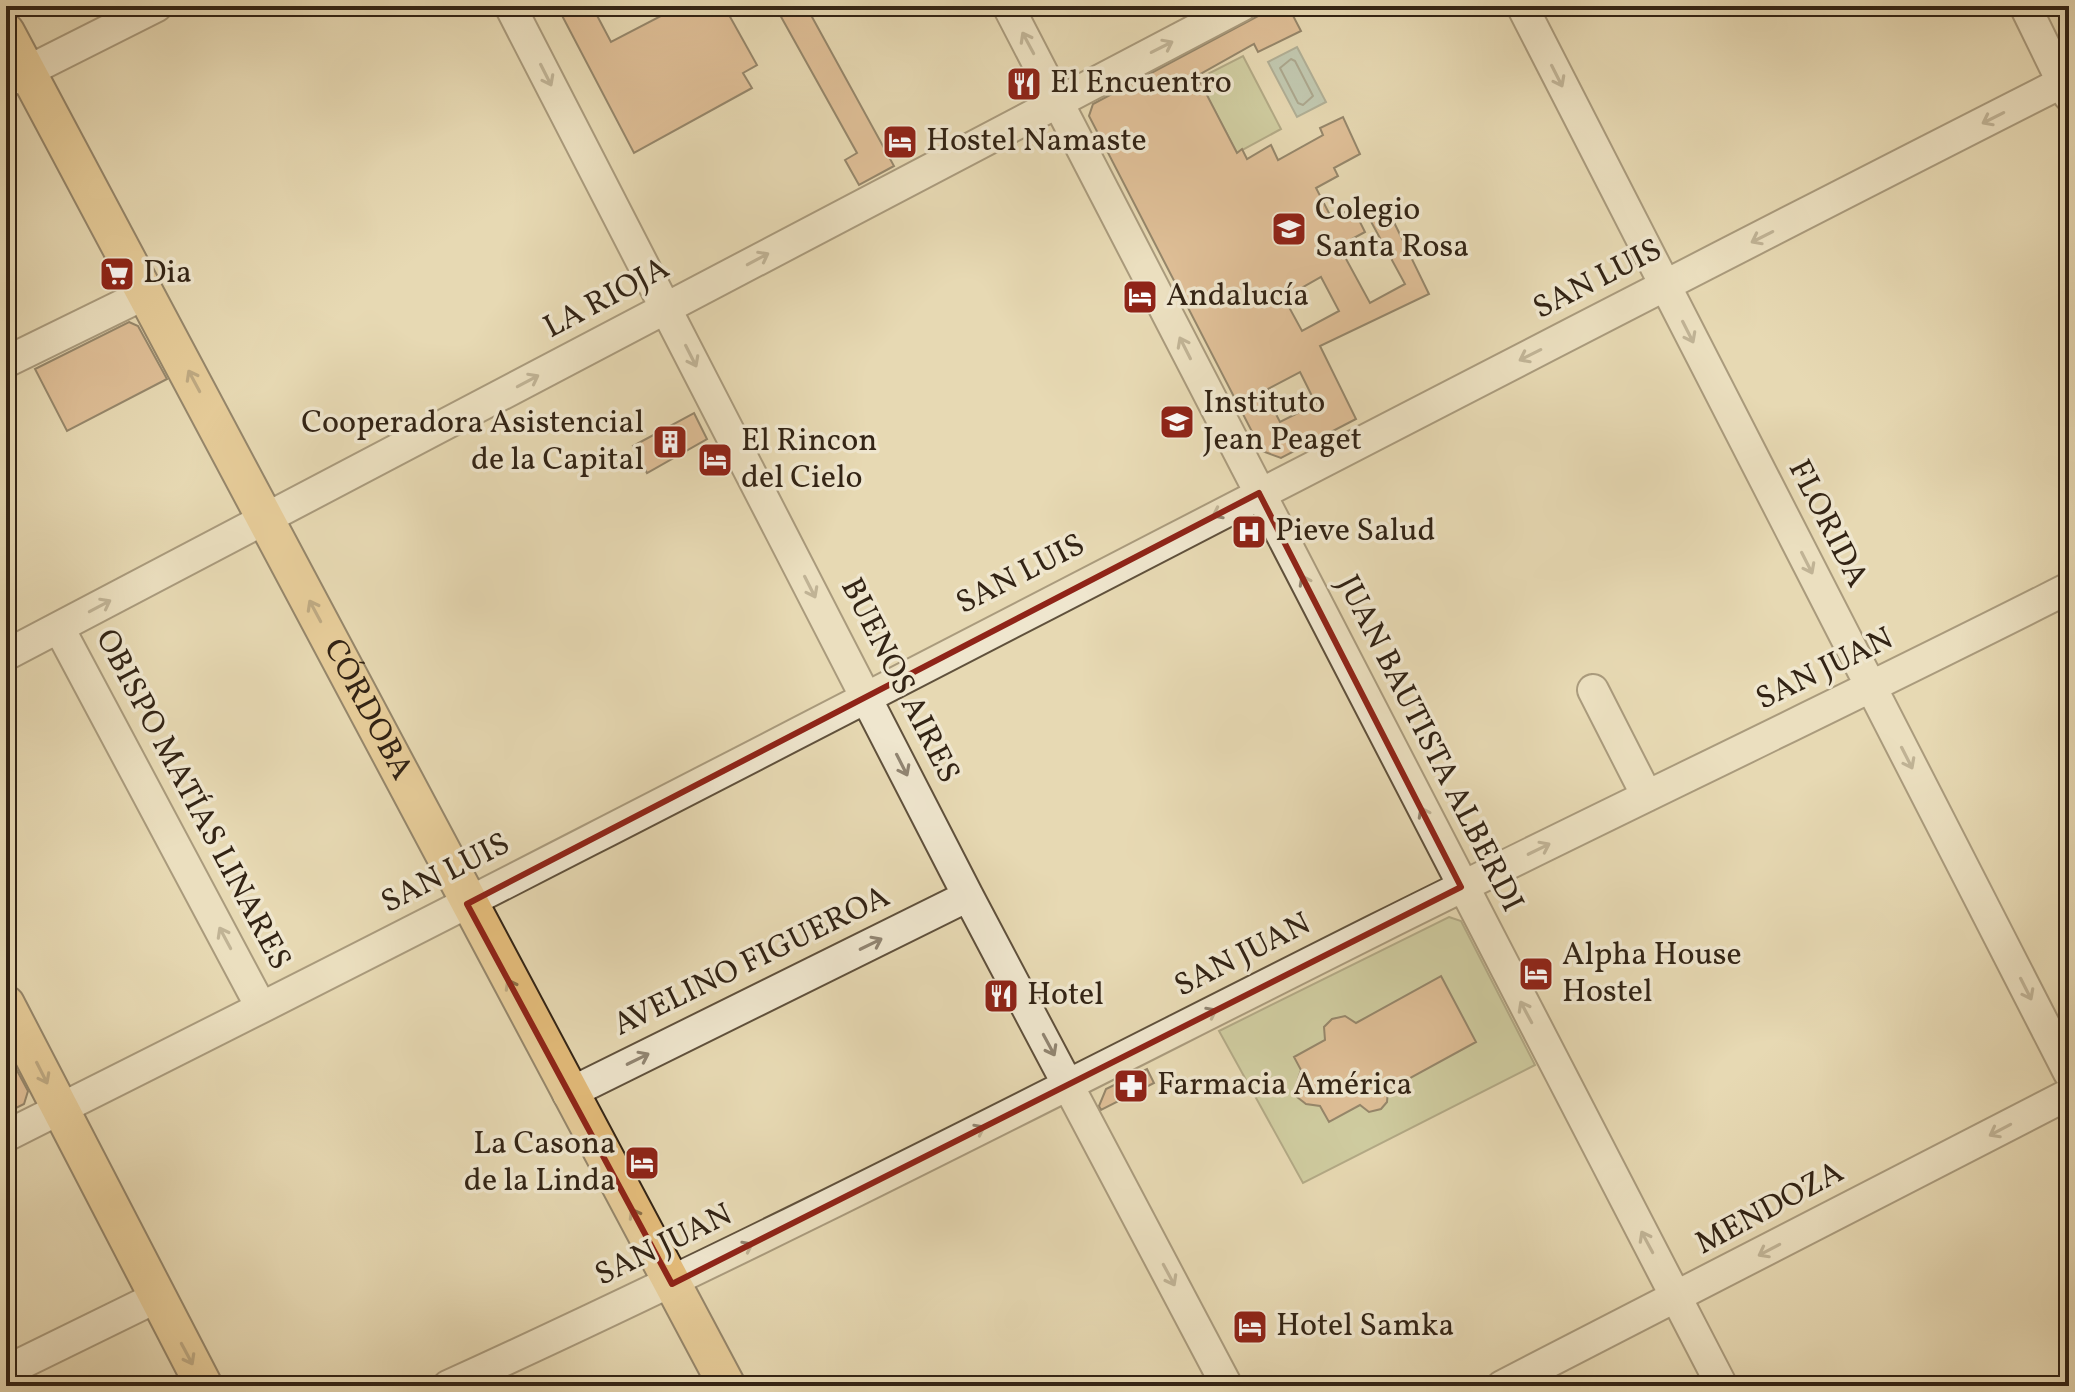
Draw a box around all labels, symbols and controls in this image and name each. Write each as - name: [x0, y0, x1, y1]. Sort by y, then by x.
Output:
- one-way arrow: [1019, 31, 1035, 55]
- one-way arrow: [1149, 38, 1173, 54]
- place label: El Encuentro: [1050, 62, 1232, 106]
- one-way arrow: [539, 63, 554, 87]
- one-way arrow: [1550, 63, 1566, 87]
- restaurant icon: El Encuentro: [1005, 65, 1043, 103]
- one-way arrow: [1982, 111, 2005, 127]
- place label: Hostel Namaste: [926, 120, 1147, 164]
- hotel icon: Hostel Namaste: [881, 123, 919, 161]
- place label: Colegio Santa Rosa: [1315, 189, 1469, 270]
- school or university icon: Colegio Santa Rosa: [1270, 210, 1308, 248]
- street label: SAN LUIS: [1526, 229, 1670, 331]
- one-way arrow: [1750, 229, 1774, 245]
- street label: LA RIOJA: [536, 248, 678, 350]
- one-way arrow: [746, 251, 770, 267]
- place label: Dia: [143, 252, 192, 296]
- supermarket icon: Dia: [98, 255, 136, 293]
- place label: Andalucía: [1166, 275, 1309, 319]
- hotel icon: Andalucía: [1121, 278, 1159, 316]
- one-way arrow: [1681, 320, 1696, 344]
- one-way arrow: [1177, 337, 1193, 361]
- one-way arrow: [683, 344, 699, 368]
- one-way arrow: [1518, 347, 1542, 363]
- one-way arrow: [185, 369, 201, 393]
- one-way arrow: [516, 372, 540, 388]
- place label: Instituto Jean Peaget: [1203, 382, 1362, 463]
- place label: Cooperadora Asistencial de la Capital: [301, 402, 644, 483]
- school or university icon: Instituto Jean Peaget: [1158, 403, 1196, 441]
- place label: El Rincon del Cielo: [741, 420, 877, 501]
- building icon: Cooperadora Asistencial de la Capital: [651, 423, 689, 461]
- hotel icon: El Rincon del Cielo: [696, 441, 734, 479]
- street label: FLORIDA: [1776, 453, 1878, 595]
- one-way arrow: [1212, 504, 1236, 519]
- place label: Pieve Salud: [1275, 510, 1435, 554]
- hospital icon: Pieve Salud: [1230, 513, 1268, 551]
- street label: SAN LUIS: [949, 524, 1093, 626]
- one-way arrow: [1800, 551, 1815, 575]
- street label: JUAN BAUTISTA ALBERDI: [1325, 568, 1533, 920]
- street label: BUENOS AIRES: [828, 571, 970, 791]
- one-way arrow: [803, 575, 819, 598]
- one-way arrow: [1299, 575, 1315, 599]
- one-way arrow: [88, 598, 111, 614]
- one-way arrow: [306, 600, 322, 623]
- street label: SAN JUAN: [1749, 618, 1901, 722]
- street label: OBISPO MATÍAS LINARES: [83, 622, 301, 978]
- street label: CÓRDOBA: [311, 632, 423, 788]
- one-way arrow: [1899, 745, 1915, 769]
- one-way arrow: [894, 752, 910, 776]
- one-way arrow: [1417, 806, 1433, 830]
- street label: SAN LUIS: [374, 823, 518, 925]
- one-way arrow: [1527, 841, 1551, 856]
- street label: AVELINO FIGUEROA: [606, 876, 898, 1048]
- street label: SAN JUAN: [1167, 903, 1319, 1009]
- one-way arrow: [216, 927, 232, 950]
- place label: Alpha House Hostel: [1562, 934, 1742, 1015]
- one-way arrow: [859, 935, 883, 951]
- hotel icon: Alpha House Hostel: [1517, 955, 1555, 993]
- place label: Hotel: [1027, 974, 1104, 1018]
- restaurant icon: Hotel: [982, 977, 1020, 1015]
- one-way arrow: [2018, 977, 2034, 1000]
- one-way arrow: [505, 979, 521, 1002]
- one-way arrow: [1518, 1001, 1534, 1024]
- one-way arrow: [1194, 1007, 1218, 1022]
- one-way arrow: [1041, 1032, 1057, 1056]
- one-way arrow: [626, 1051, 650, 1066]
- one-way arrow: [34, 1060, 50, 1084]
- place label: Farmacia América: [1157, 1064, 1413, 1108]
- pharmacy icon: Farmacia América: [1112, 1067, 1150, 1105]
- one-way arrow: [1988, 1122, 2012, 1138]
- place label: La Casona de la Linda: [464, 1123, 616, 1204]
- one-way arrow: [961, 1123, 985, 1139]
- hotel icon: La Casona de la Linda: [623, 1144, 661, 1182]
- street label: MENDOZA: [1688, 1151, 1852, 1267]
- street label: SAN JUAN: [588, 1194, 740, 1298]
- one-way arrow: [628, 1208, 644, 1231]
- one-way arrow: [1638, 1231, 1654, 1255]
- one-way arrow: [729, 1240, 753, 1256]
- one-way arrow: [1758, 1242, 1782, 1258]
- one-way arrow: [1162, 1263, 1178, 1286]
- place label: Hotel Samka: [1276, 1305, 1454, 1349]
- hotel icon: Hotel Samka: [1231, 1308, 1269, 1346]
- one-way arrow: [179, 1341, 195, 1365]

